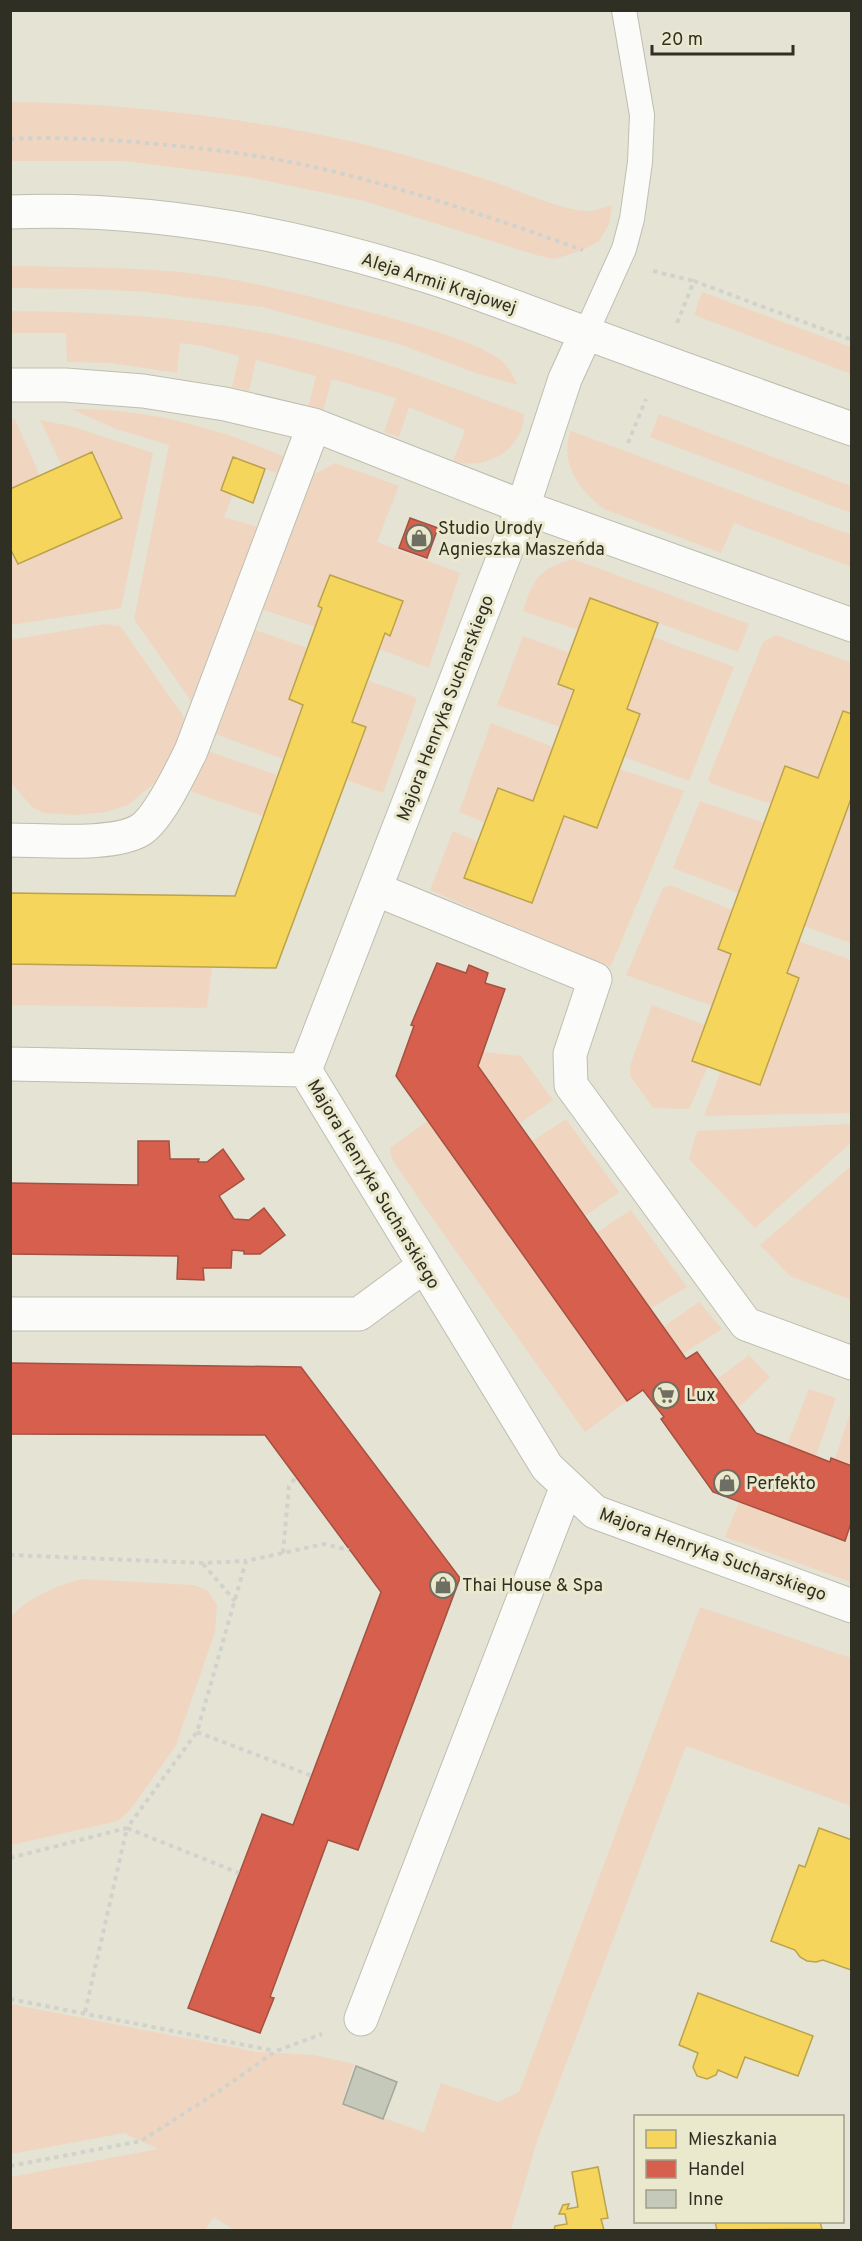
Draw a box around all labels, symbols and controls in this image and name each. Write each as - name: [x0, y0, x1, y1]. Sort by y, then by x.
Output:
- scale bar: [652, 18, 793, 56]
- text: 20 m: [661, 29, 703, 52]
- street label: Aleja Armii Krajowej: [358, 248, 519, 320]
- place label: Studio Urody Agnieszka Maszeńda: [438, 518, 605, 562]
- shop icon: Studio Urody Agnieszka Maszeńda: [404, 523, 434, 553]
- street label: Majora Henryka Sucharskiego: [393, 592, 500, 825]
- street label: Majora Henryka Sucharskiego: [301, 1076, 444, 1294]
- supermarket icon: Lux: [651, 1380, 681, 1410]
- place label: Lux: [686, 1385, 716, 1408]
- shop icon: Perfekto: [712, 1468, 742, 1498]
- place label: Perfekto: [746, 1473, 816, 1496]
- street label: Majora Henryka Sucharskiego: [596, 1503, 829, 1607]
- shop icon: Thai House & Spa: [428, 1570, 458, 1600]
- place label: Thai House & Spa: [462, 1575, 603, 1598]
- legend: [634, 2115, 844, 2223]
- text: Mieszkania: [688, 2129, 777, 2152]
- text: Handel: [688, 2159, 745, 2182]
- text: Inne: [688, 2189, 724, 2212]

